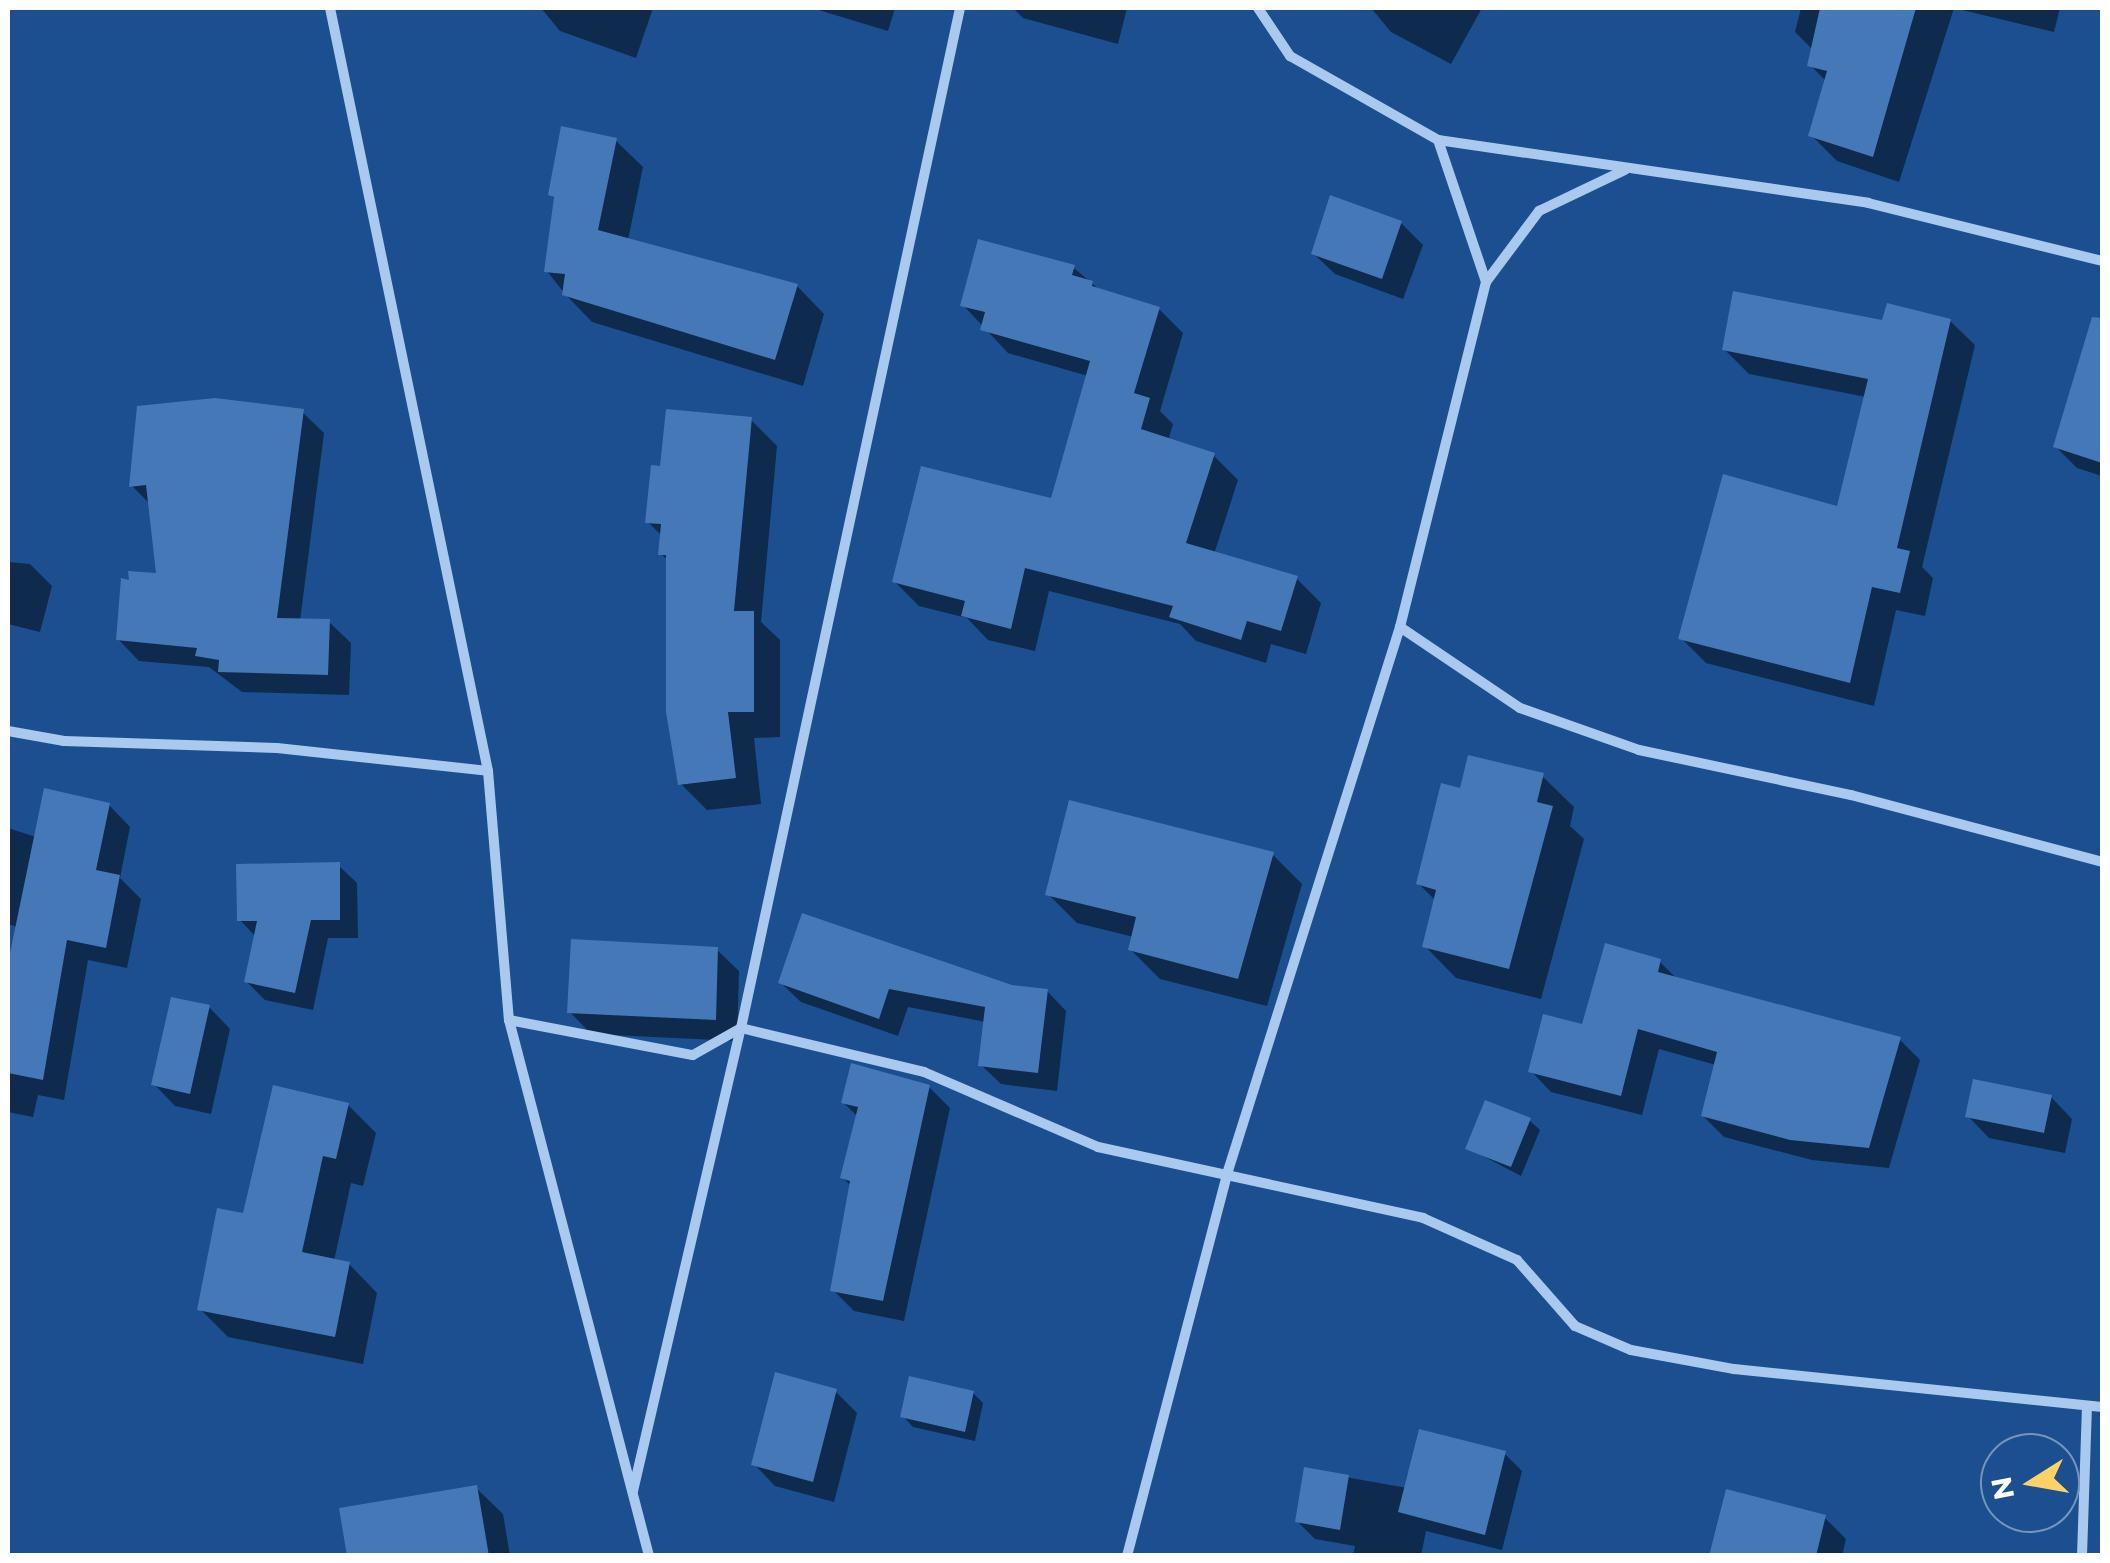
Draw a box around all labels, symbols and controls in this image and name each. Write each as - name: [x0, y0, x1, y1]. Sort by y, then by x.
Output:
- north arrow: [1980, 1433, 2080, 1533]
- text: N: [1984, 1474, 2021, 1503]

